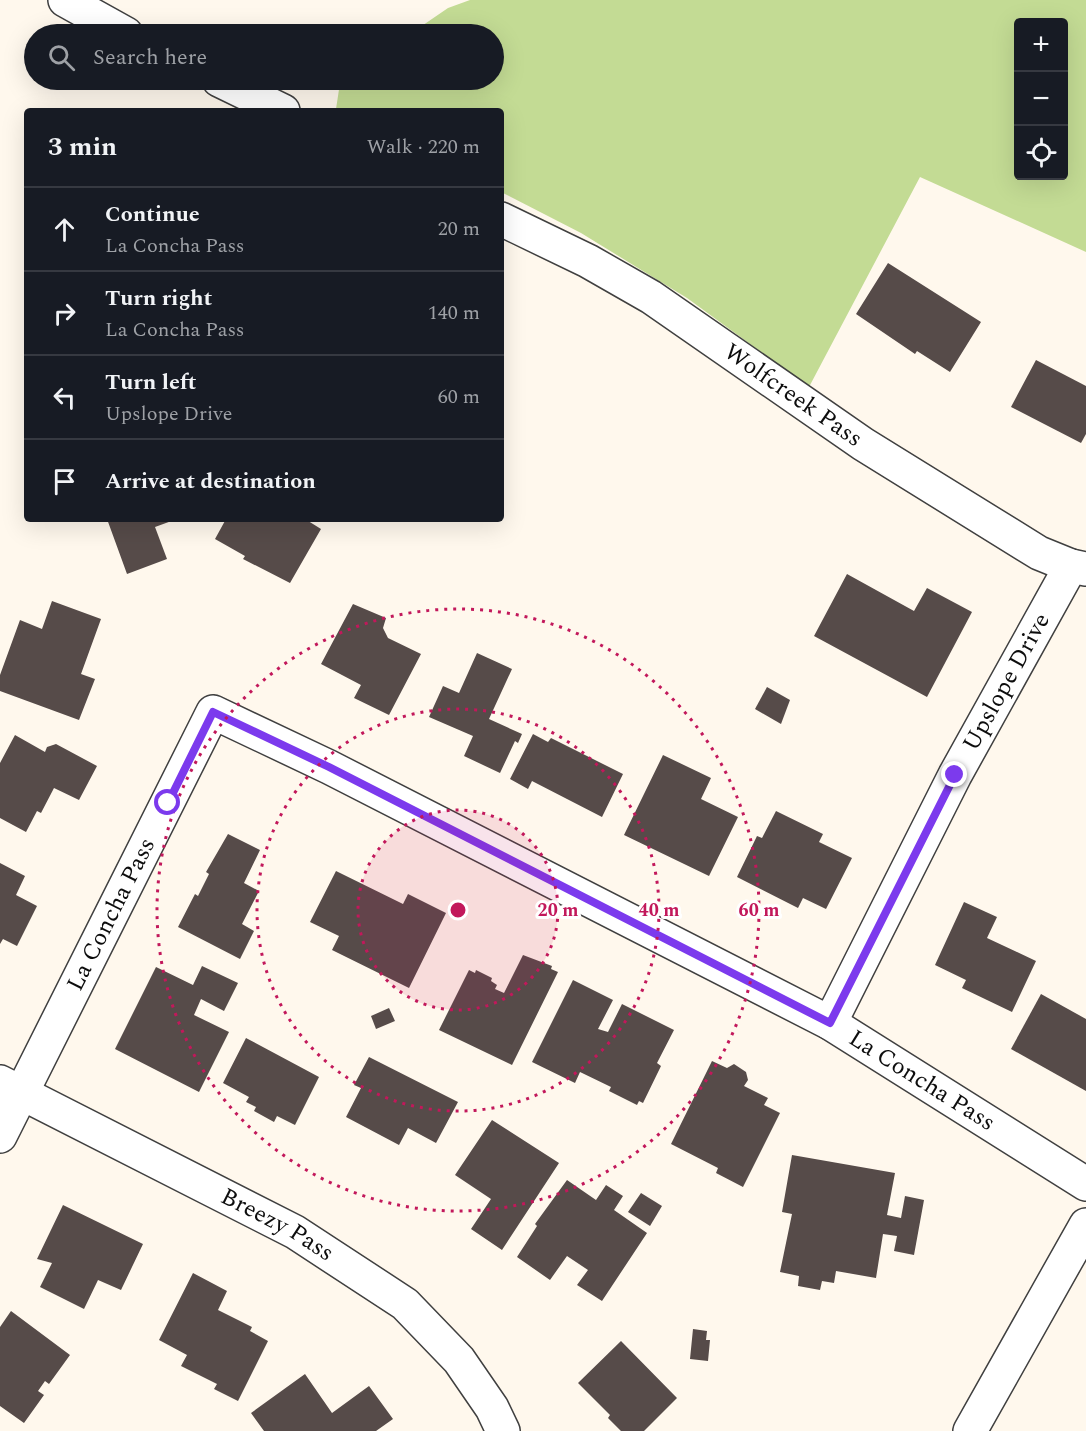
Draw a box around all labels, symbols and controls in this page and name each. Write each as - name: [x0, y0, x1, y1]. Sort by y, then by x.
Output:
- map controls: [1014, 18, 1068, 180]
- button: +: [1014, 18, 1068, 72]
- search box: [24, 24, 504, 90]
- icon: search: [45, 41, 78, 74]
- text: Search here: [93, 41, 207, 74]
- button: −: [1014, 72, 1068, 126]
- button: locate: [1014, 126, 1068, 180]
- text: 3 min: [48, 127, 117, 167]
- text: Walk · 220 m: [367, 132, 480, 162]
- text: Continue: [105, 198, 200, 231]
- icon: ahead: [48, 213, 81, 246]
- text: 20 m: [438, 214, 480, 244]
- text: La Concha Pass: [105, 231, 245, 261]
- text: Turn right: [105, 282, 212, 315]
- icon: right: [48, 297, 81, 330]
- text: 140 m: [428, 298, 480, 328]
- text: La Concha Pass: [105, 315, 245, 345]
- street label: Wolfcreek Pass: [716, 334, 870, 456]
- text: Turn left: [105, 366, 197, 399]
- icon: left: [48, 381, 81, 414]
- text: 60 m: [438, 382, 480, 412]
- text: Upslope Drive: [105, 399, 233, 429]
- icon: arrive: [48, 465, 81, 498]
- text: Arrive at destination: [105, 465, 316, 498]
- street label: Upslope Drive: [954, 606, 1059, 758]
- route end: [941, 761, 967, 787]
- route start: [154, 789, 180, 815]
- street label: La Concha Pass: [58, 831, 165, 997]
- text: 20 m: [538, 897, 578, 924]
- text: 40 m: [639, 897, 679, 924]
- text: 60 m: [739, 897, 779, 924]
- centre of rings: [448, 900, 468, 920]
- street label: La Concha Pass: [841, 1021, 1002, 1141]
- street label: Breezy Pass: [214, 1179, 341, 1271]

